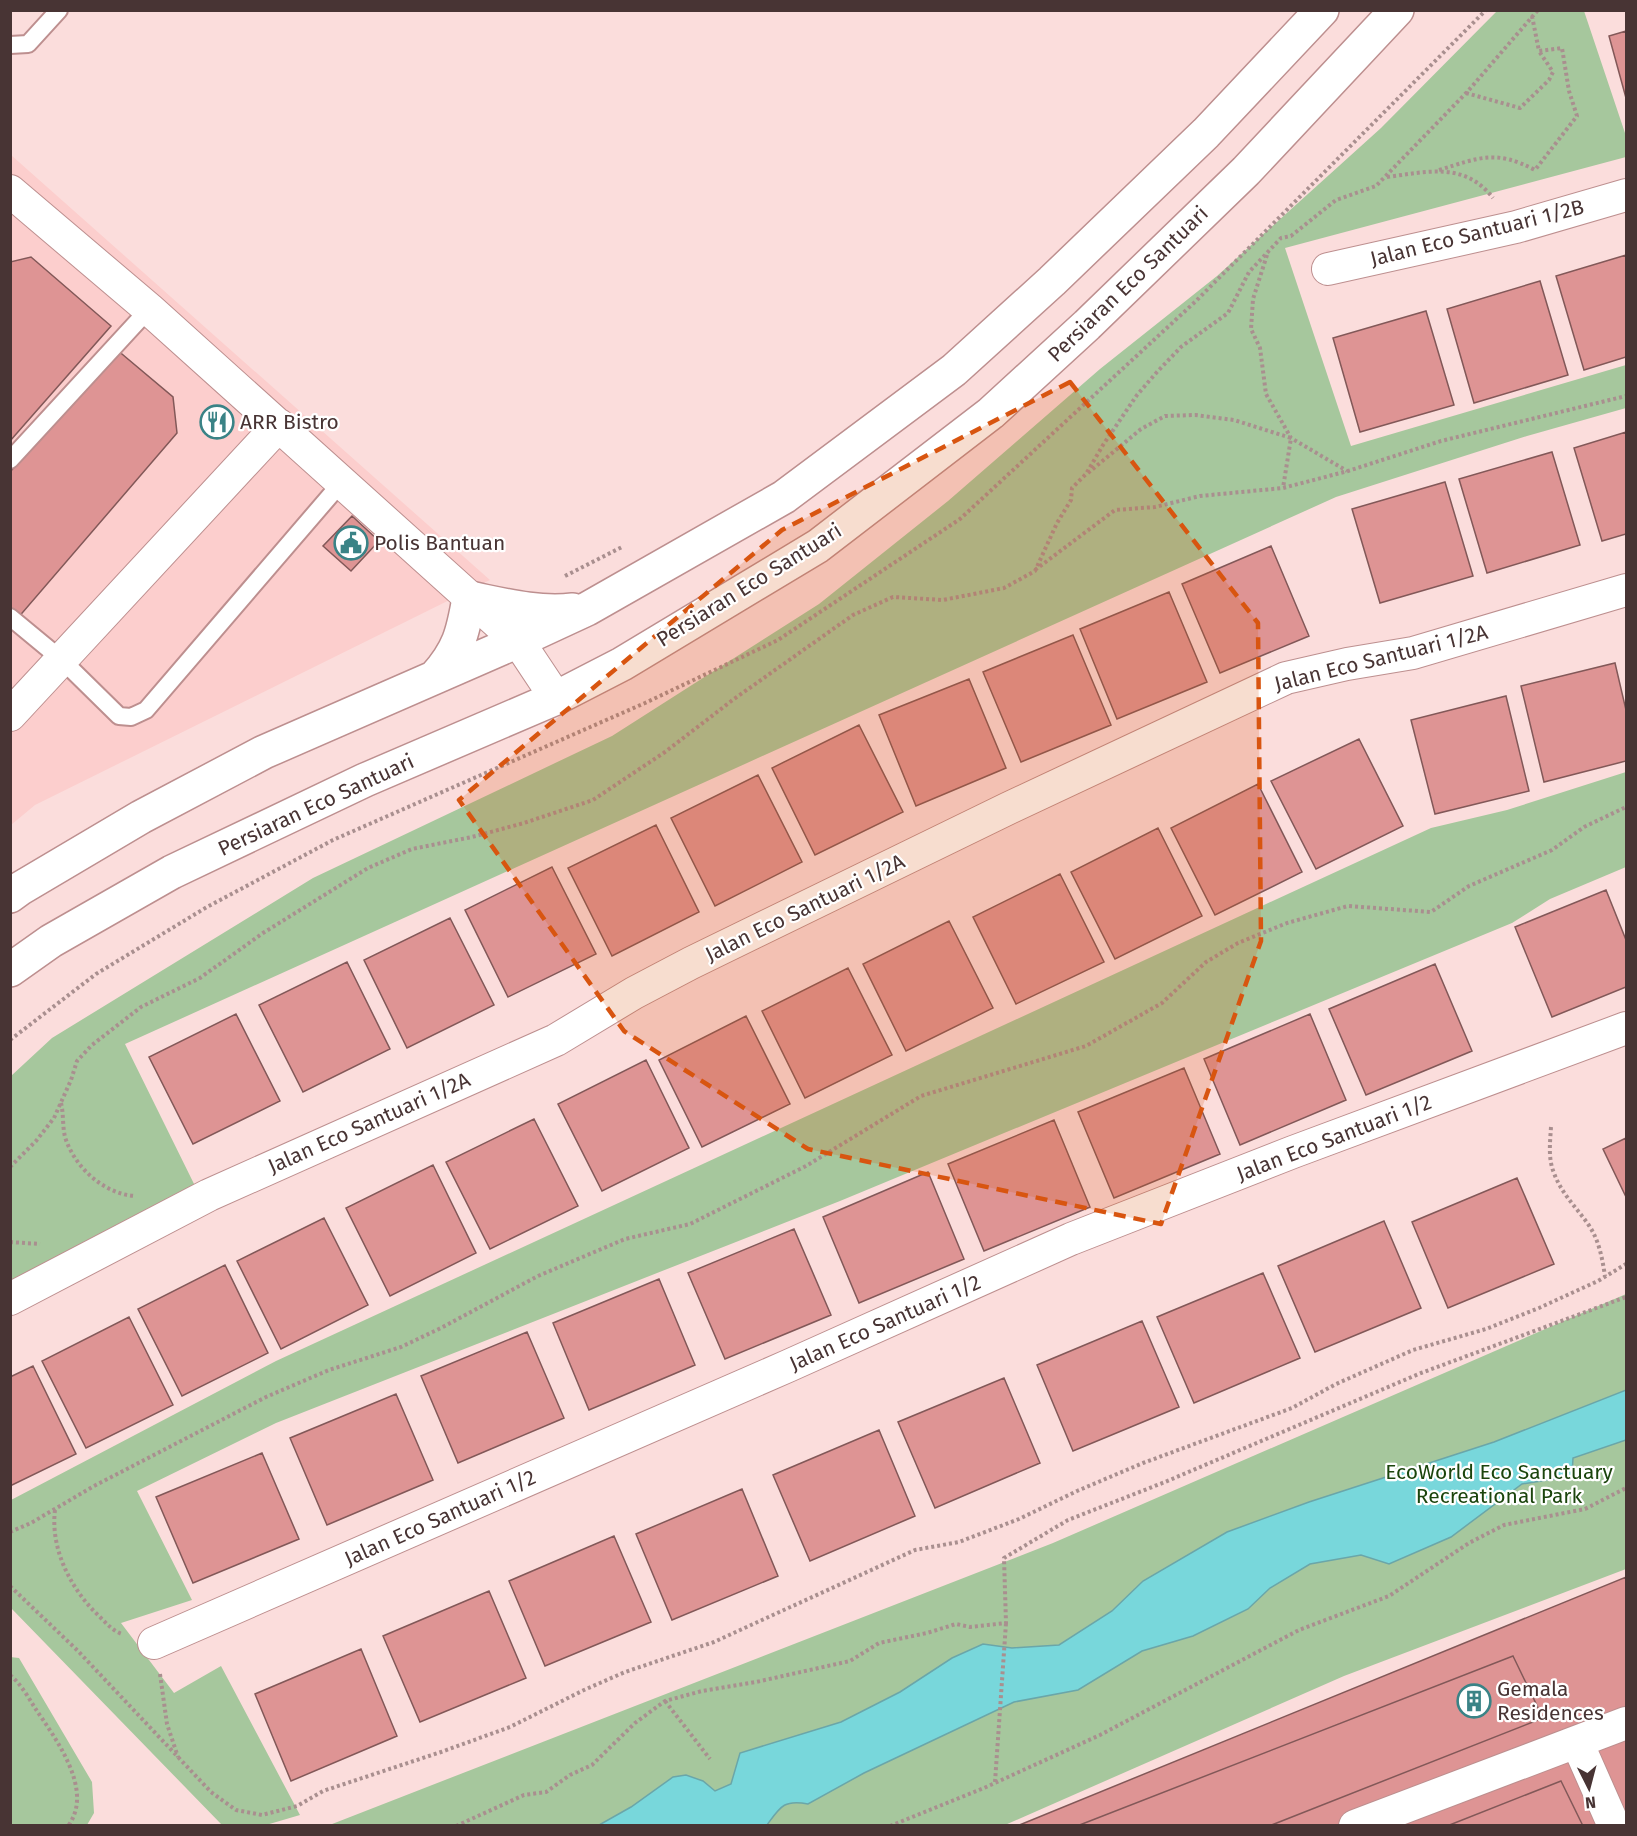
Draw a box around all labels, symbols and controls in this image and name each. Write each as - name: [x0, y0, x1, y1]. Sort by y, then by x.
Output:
- street label: Jalan Eco Santuari 1/2B: [1367, 194, 1587, 272]
- street label: Persiaran Eco Santuari: [1042, 201, 1214, 367]
- restaurant icon: ARR Bistro: [199, 404, 235, 440]
- place label: ARR Bistro: [240, 409, 339, 435]
- street label: Persiaran Eco Santuari: [652, 517, 846, 653]
- public building icon: Polis Bantuan: [333, 525, 369, 561]
- place label: Polis Bantuan: [374, 530, 505, 556]
- street label: Jalan Eco Santuari 1/2A: [1272, 619, 1490, 697]
- street label: Persiaran Eco Santuari: [214, 748, 418, 862]
- street label: Jalan Eco Santuari 1/2A: [701, 848, 909, 968]
- street label: Jalan Eco Santuari 1/2A: [264, 1067, 474, 1179]
- street label: Jalan Eco Santuari 1/2: [1233, 1089, 1435, 1187]
- street label: Jalan Eco Santuari 1/2: [785, 1269, 985, 1377]
- park label: EcoWorld Eco Sanctuary Recreational Park: [1385, 1459, 1613, 1509]
- street label: Jalan Eco Santuari 1/2: [340, 1464, 540, 1572]
- place label: Gemala Residences: [1497, 1676, 1604, 1726]
- building icon: Gemala Residences: [1456, 1683, 1492, 1719]
- north arrow: [1559, 1758, 1619, 1818]
- text: N: [1584, 1792, 1597, 1812]

